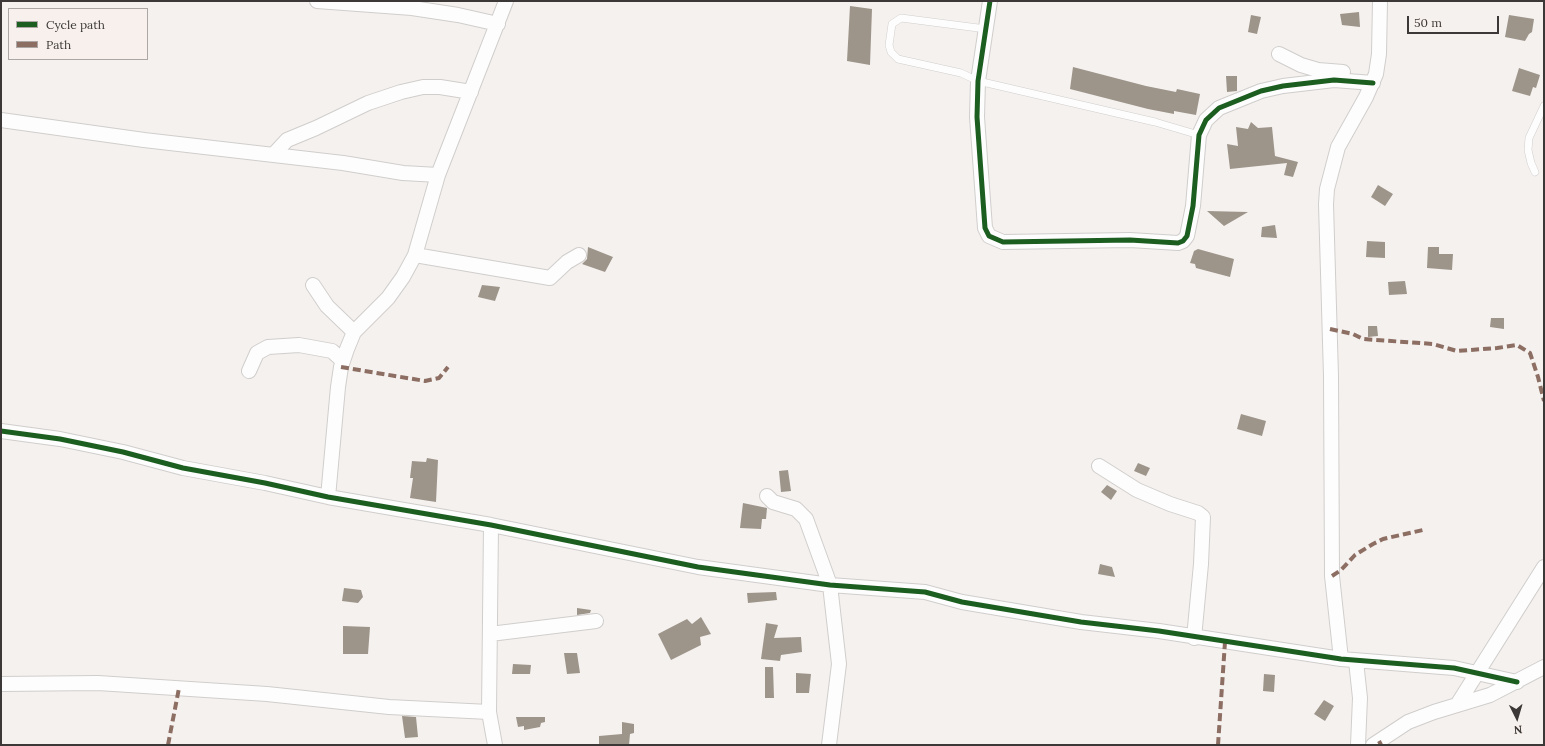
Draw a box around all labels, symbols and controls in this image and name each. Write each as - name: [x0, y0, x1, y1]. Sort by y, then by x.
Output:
- legend: [8, 8, 148, 60]
- scale bar: [1409, 8, 1501, 34]
- text: 50 m: [1414, 15, 1442, 30]
- text: Cycle path: [46, 17, 105, 32]
- text: Path: [46, 37, 71, 52]
- north arrow: [1497, 698, 1537, 738]
- text: N: [1513, 723, 1523, 737]

